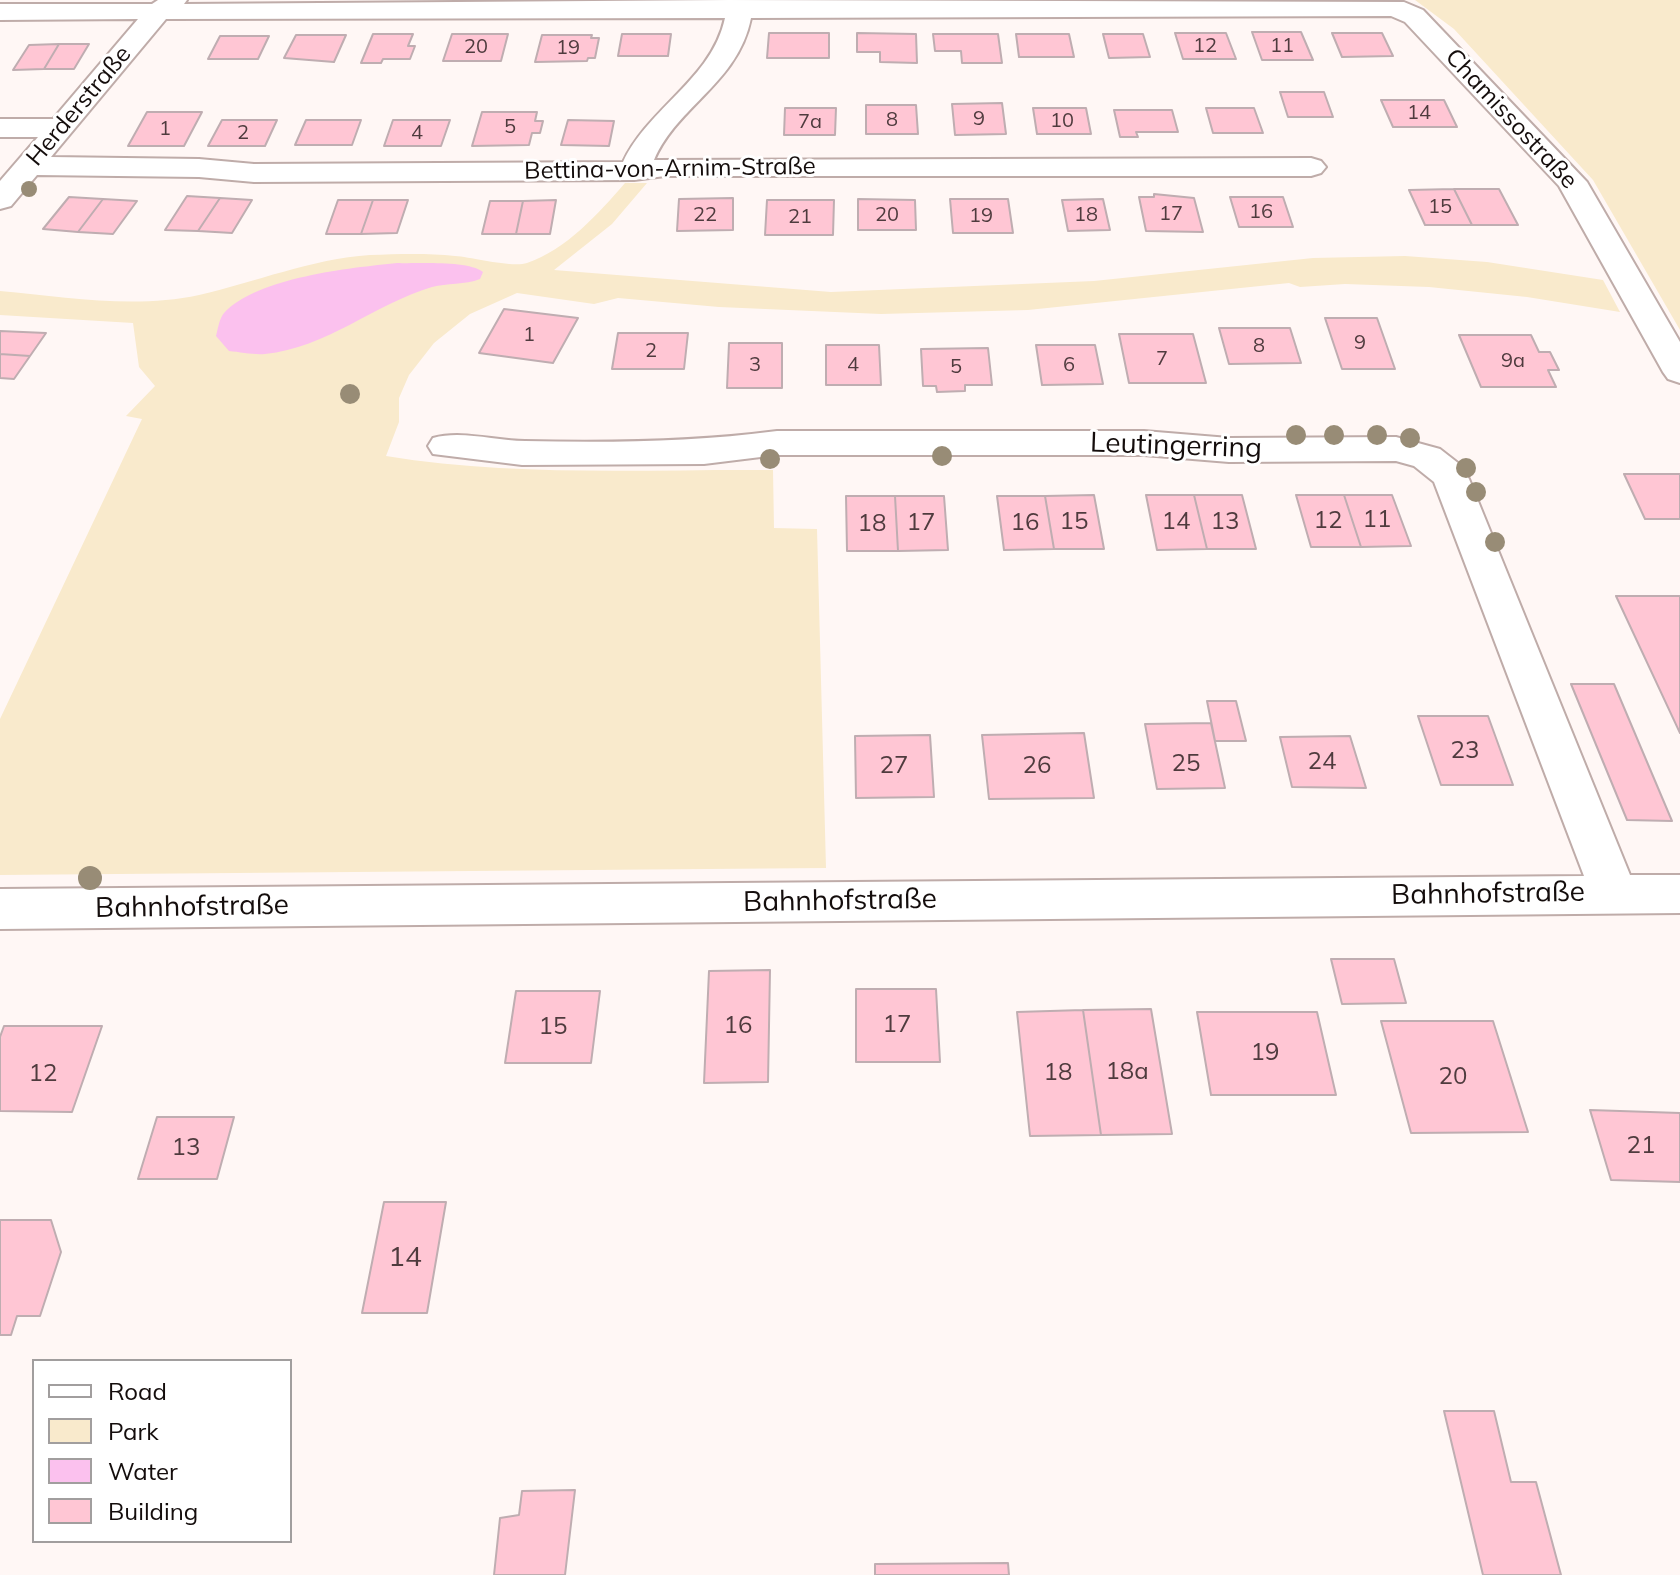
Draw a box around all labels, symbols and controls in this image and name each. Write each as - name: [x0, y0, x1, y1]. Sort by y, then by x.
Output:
- house number: 12: [1193, 34, 1217, 58]
- house number: 11: [1270, 34, 1294, 58]
- house number: 20: [464, 35, 488, 59]
- house number: 19: [556, 36, 580, 60]
- street label: Herderstraße: [21, 40, 137, 172]
- street label: Chamissostraße: [1439, 43, 1583, 195]
- house number: 14: [1407, 101, 1431, 125]
- house number: 9: [973, 107, 985, 131]
- house number: 8: [886, 108, 898, 132]
- house number: 10: [1050, 109, 1074, 133]
- house number: 7a: [798, 110, 822, 134]
- house number: 5: [504, 115, 516, 139]
- house number: 1: [159, 117, 171, 141]
- house number: 2: [237, 121, 249, 145]
- house number: 4: [411, 121, 423, 145]
- street label: Bettina-von-Arnim-Straße: [524, 152, 816, 186]
- house number: 15: [1428, 195, 1452, 219]
- house number: 16: [1249, 200, 1273, 224]
- house number: 17: [1159, 202, 1183, 226]
- house number: 22: [693, 203, 717, 227]
- house number: 20: [875, 203, 899, 227]
- house number: 18: [1074, 203, 1098, 227]
- house number: 19: [969, 204, 993, 228]
- house number: 21: [788, 205, 812, 229]
- house number: 1: [523, 323, 535, 347]
- house number: 9: [1354, 331, 1366, 355]
- house number: 8: [1253, 334, 1265, 358]
- house number: 2: [645, 339, 657, 363]
- house number: 7: [1156, 347, 1168, 371]
- house number: 9a: [1501, 349, 1525, 373]
- house number: 3: [749, 353, 761, 377]
- house number: 4: [847, 353, 859, 377]
- house number: 6: [1063, 353, 1075, 377]
- house number: 5: [950, 355, 962, 379]
- street label: Leutingerring: [1090, 426, 1262, 466]
- house number: 11: [1363, 506, 1391, 534]
- house number: 12: [1314, 507, 1342, 535]
- house number: 15: [1060, 508, 1088, 536]
- house number: 14: [1162, 508, 1190, 536]
- house number: 13: [1211, 508, 1239, 536]
- house number: 17: [907, 509, 935, 537]
- house number: 16: [1011, 509, 1039, 537]
- house number: 18: [858, 510, 886, 538]
- house number: 23: [1451, 737, 1479, 765]
- house number: 24: [1308, 748, 1336, 776]
- house number: 25: [1172, 750, 1200, 778]
- house number: 27: [880, 752, 908, 780]
- house number: 26: [1023, 752, 1051, 780]
- street label: Bahnhofstraße: [1391, 876, 1585, 912]
- street label: Bahnhofstraße: [743, 883, 937, 919]
- street label: Bahnhofstraße: [95, 889, 289, 925]
- house number: 17: [883, 1011, 911, 1039]
- house number: 16: [724, 1012, 752, 1040]
- house number: 15: [539, 1013, 567, 1041]
- house number: 19: [1251, 1039, 1279, 1067]
- house number: 18a: [1105, 1058, 1149, 1086]
- house number: 18: [1044, 1059, 1072, 1087]
- house number: 12: [29, 1060, 57, 1088]
- house number: 20: [1439, 1063, 1467, 1091]
- house number: 21: [1627, 1132, 1655, 1160]
- house number: 13: [172, 1134, 200, 1162]
- house number: 14: [388, 1241, 422, 1275]
- legend: [32, 1359, 292, 1543]
- text: Road: [108, 1376, 167, 1406]
- text: Park: [108, 1416, 159, 1446]
- text: Water: [108, 1456, 178, 1486]
- text: Building: [108, 1496, 198, 1526]

